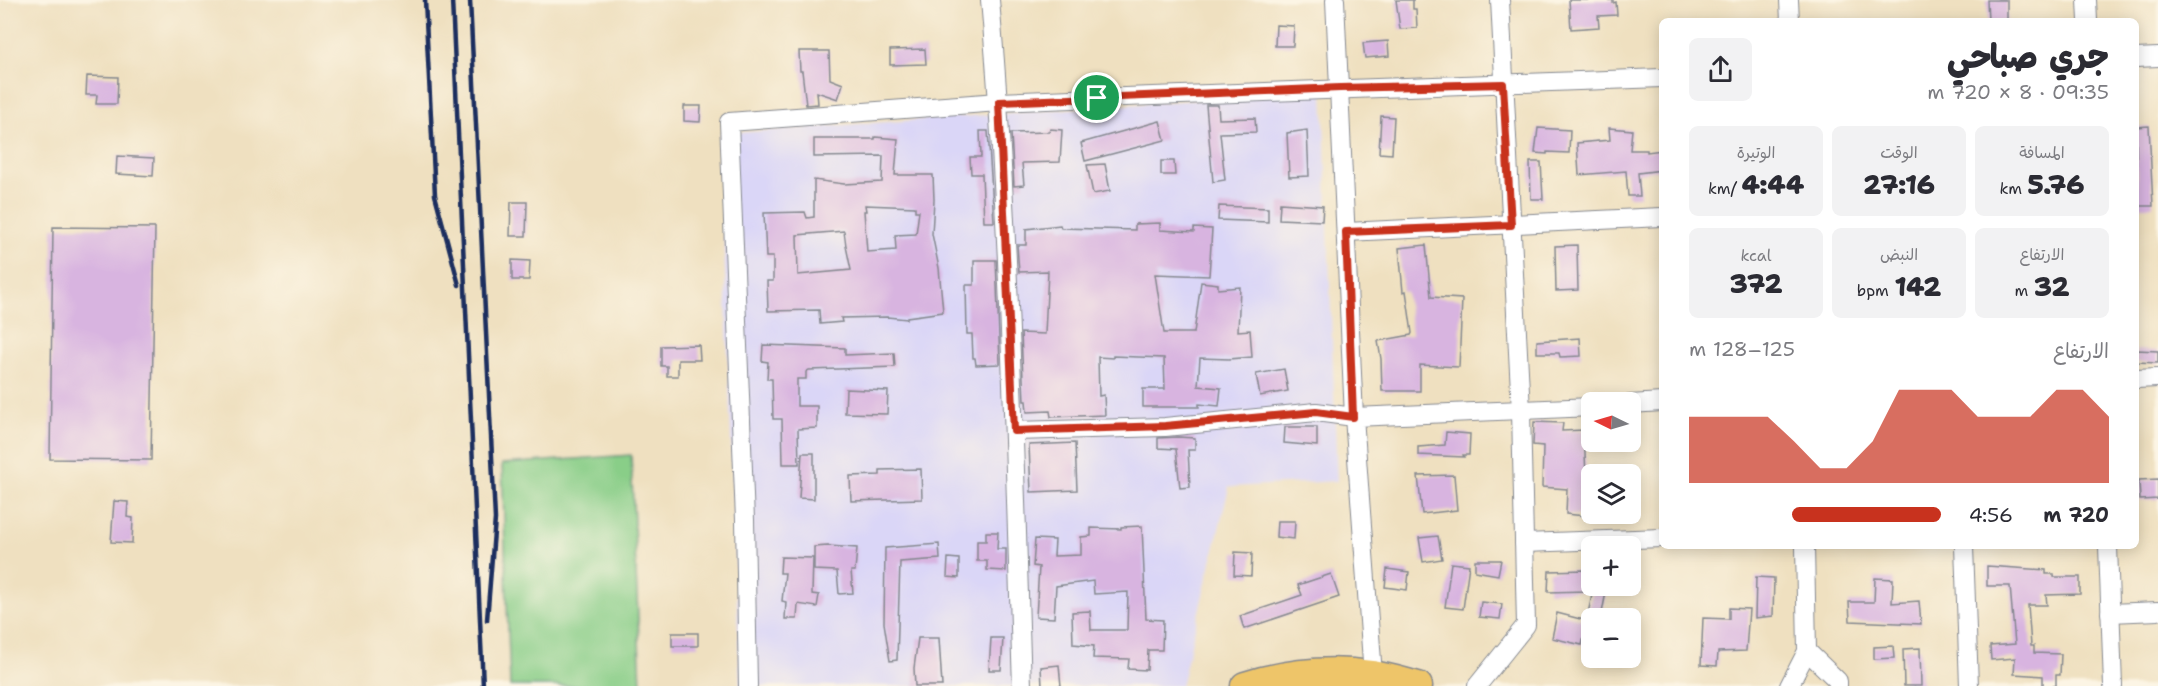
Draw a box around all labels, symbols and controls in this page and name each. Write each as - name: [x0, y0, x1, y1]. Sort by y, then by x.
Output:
- text: جري صباحي: [1947, 34, 2109, 79]
- button: share: [1689, 38, 1752, 101]
- pin: [1071, 72, 1122, 123]
- text: 09:35 · 8 × 720 m: [1927, 79, 2109, 105]
- icon: arrive: [1080, 81, 1113, 114]
- text: الوتيرة: [1737, 142, 1775, 163]
- text: الوقت: [1880, 142, 1918, 163]
- text: المسافة: [2019, 142, 2065, 163]
- text: 4:44: [1742, 167, 1804, 202]
- text: 27:16: [1863, 167, 1935, 202]
- text: 5.76: [2028, 167, 2084, 202]
- text: /km: [1708, 178, 1742, 199]
- text: km: [2000, 178, 2028, 199]
- text: النبض: [1880, 244, 1918, 265]
- text: الارتفاع: [2020, 244, 2064, 265]
- text: kcal: [1740, 245, 1772, 266]
- text: 372: [1730, 266, 1782, 301]
- text: 142: [1894, 269, 1941, 304]
- text: 32: [2034, 269, 2070, 304]
- text: bpm: [1857, 280, 1894, 301]
- text: m: [2014, 280, 2034, 301]
- text: 125–128 m: [1689, 336, 1795, 362]
- text: الارتفاع: [2053, 338, 2109, 364]
- north arrow: [1581, 392, 1641, 452]
- map controls: [1581, 392, 1641, 668]
- button: layers: [1581, 464, 1641, 524]
- text: 4:56: [1969, 502, 2013, 528]
- text: 720 m: [2043, 502, 2109, 528]
- button: +: [1581, 536, 1641, 596]
- button: −: [1581, 608, 1641, 668]

